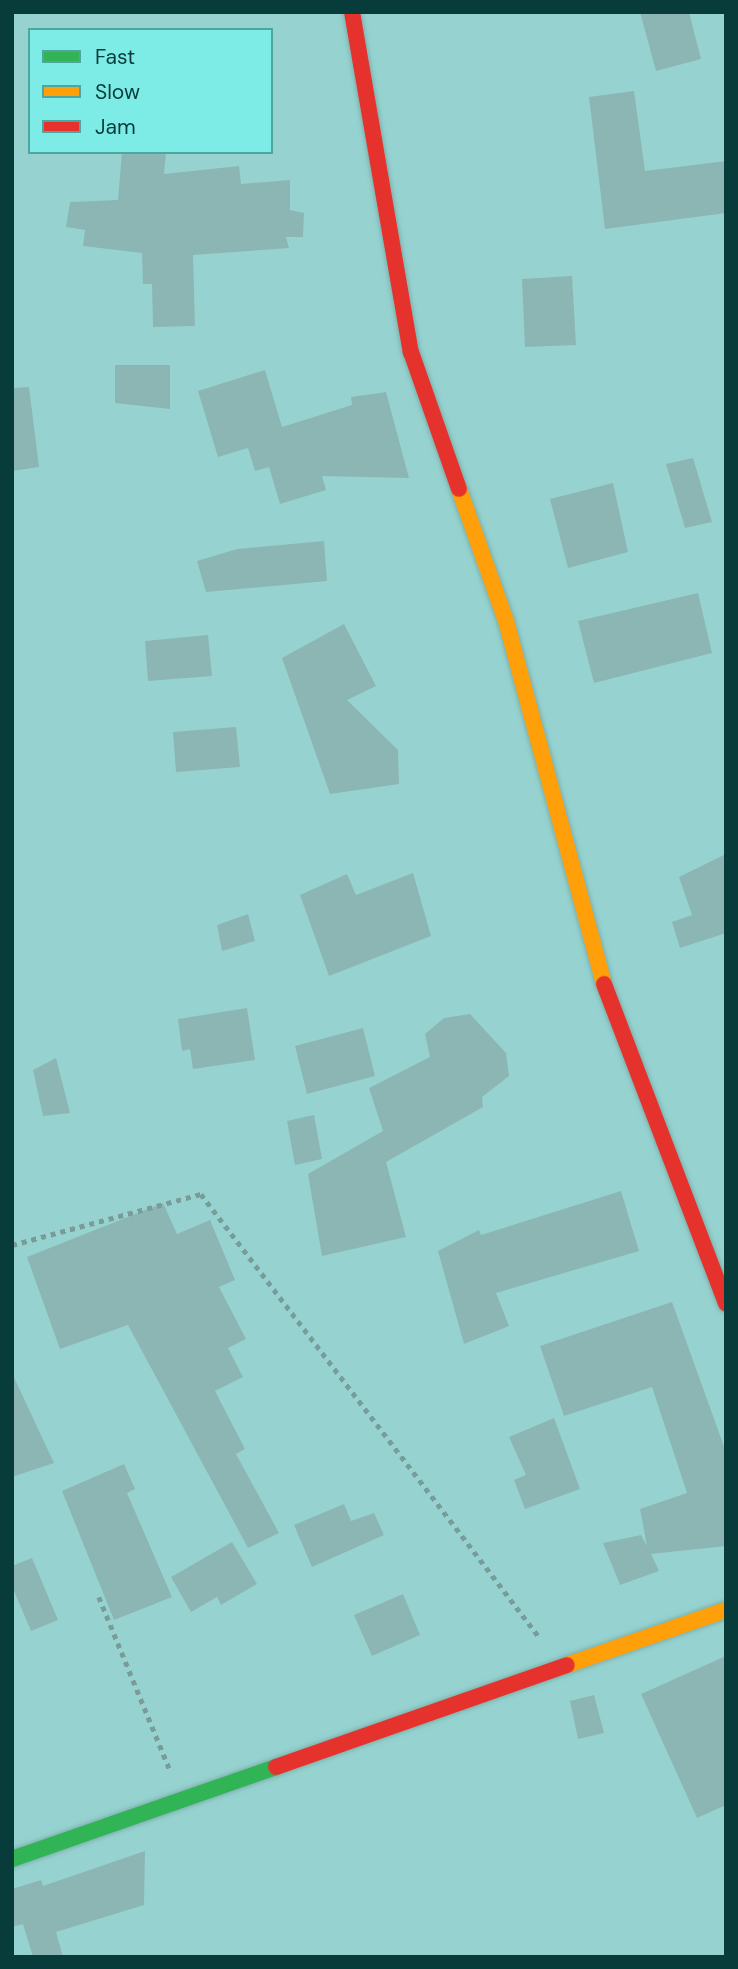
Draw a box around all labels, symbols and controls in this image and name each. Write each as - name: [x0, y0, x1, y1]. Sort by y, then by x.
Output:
- legend: [28, 28, 273, 154]
- text: Fast: [95, 43, 135, 71]
- text: Slow: [95, 78, 140, 106]
- text: Jam: [95, 113, 136, 141]

